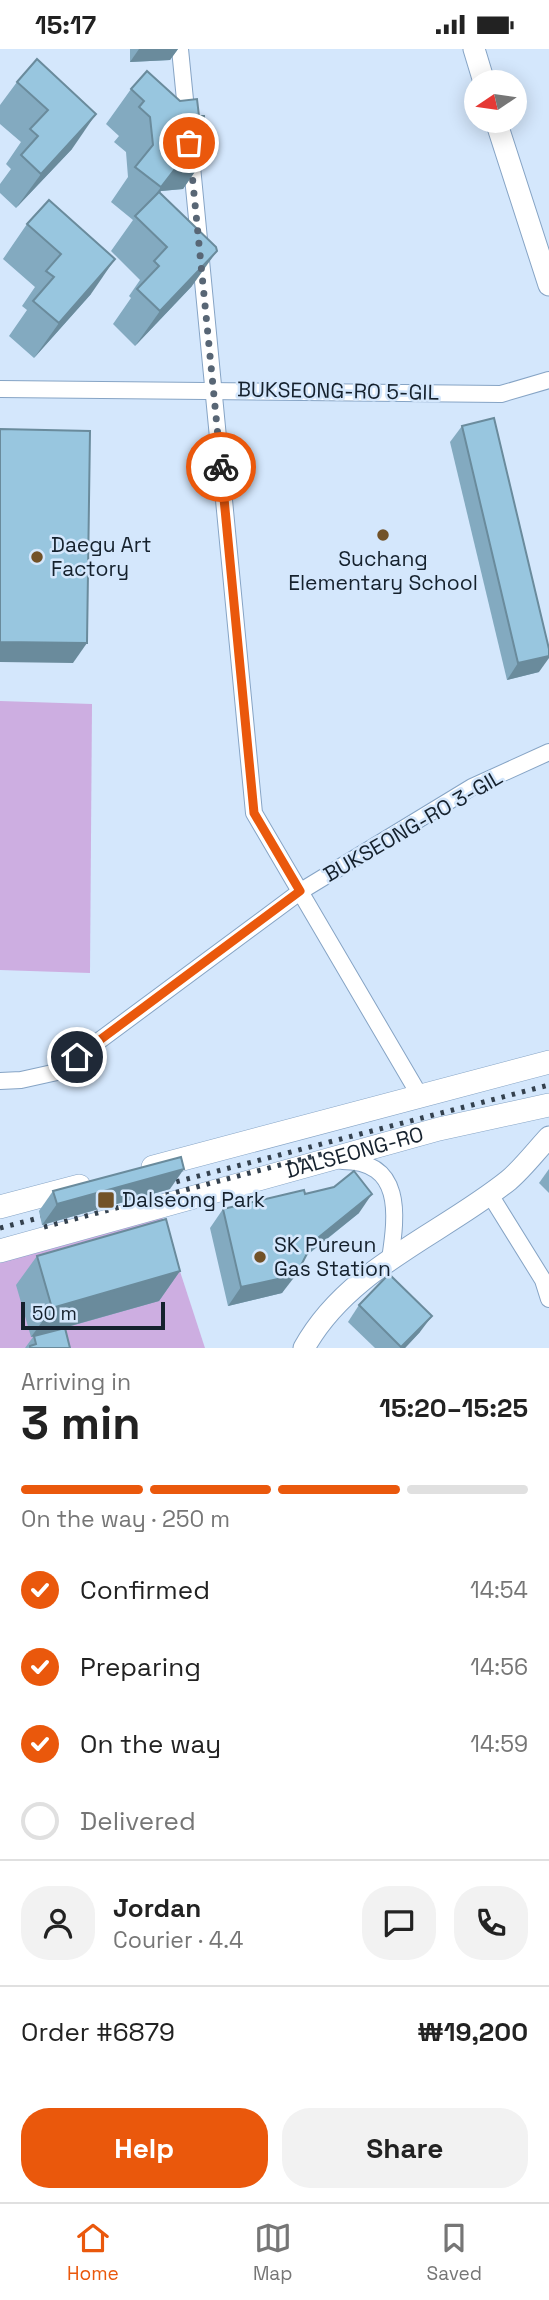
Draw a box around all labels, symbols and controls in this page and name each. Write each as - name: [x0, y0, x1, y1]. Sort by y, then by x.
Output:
- text: 15:17: [35, 8, 96, 42]
- north arrow: [464, 70, 527, 133]
- map controls: [464, 70, 527, 133]
- pin: [159, 113, 219, 173]
- icon: bag: [170, 124, 208, 162]
- street label: BUKSEONG-RO 5-GIL: [237, 375, 439, 406]
- courier: [186, 432, 256, 502]
- icon: bike: [202, 448, 240, 486]
- marker: Suchang Elementary School: [375, 527, 391, 543]
- place label: Daegu Art Factory: [51, 531, 151, 582]
- place label: Suchang Elementary School: [288, 545, 478, 596]
- marker: Daegu Art Factory: [29, 549, 45, 565]
- street label: BUKSEONG-RO 3-GIL: [318, 763, 507, 888]
- pin: [47, 1027, 107, 1087]
- icon: home: [58, 1038, 96, 1076]
- street label: DALSEONG-RO: [282, 1120, 426, 1184]
- place label: Dalseong Park: [122, 1186, 265, 1213]
- marker: Dalseong Park: [96, 1190, 116, 1210]
- place label: SK Pureun Gas Station: [274, 1231, 391, 1282]
- marker: SK Pureun Gas Station: [252, 1249, 268, 1265]
- scale bar: [21, 1299, 164, 1331]
- text: 50 m: [32, 1301, 77, 1326]
- text: Arriving in: [21, 1367, 131, 1397]
- text: 15:20–15:25: [379, 1391, 528, 1425]
- text: 3 min: [21, 1394, 141, 1452]
- text: On the way · 250 m: [21, 1504, 230, 1534]
- icon: check: [21, 1571, 59, 1609]
- text: Confirmed: [80, 1573, 210, 1607]
- text: 14:54: [470, 1575, 528, 1605]
- icon: check: [21, 1648, 59, 1686]
- text: Preparing: [80, 1650, 201, 1684]
- text: 14:56: [470, 1652, 528, 1682]
- icon: check: [21, 1725, 59, 1763]
- text: On the way: [80, 1727, 221, 1761]
- text: 14:59: [470, 1729, 528, 1759]
- text: Delivered: [80, 1804, 196, 1838]
- button: person: [21, 1886, 95, 1960]
- button: chat: [362, 1886, 436, 1960]
- button: phone: [454, 1886, 528, 1960]
- text: Jordan: [113, 1891, 201, 1925]
- text: Courier · 4.4: [113, 1925, 243, 1955]
- text: Order #6879: [21, 2015, 175, 2049]
- text: ₩19,200: [417, 2015, 528, 2049]
- button: Help: [21, 2108, 268, 2188]
- button: Share: [282, 2108, 528, 2188]
- tab: Home: [67, 2219, 119, 2286]
- tab: Map: [253, 2219, 293, 2286]
- tab: Saved: [427, 2219, 482, 2286]

